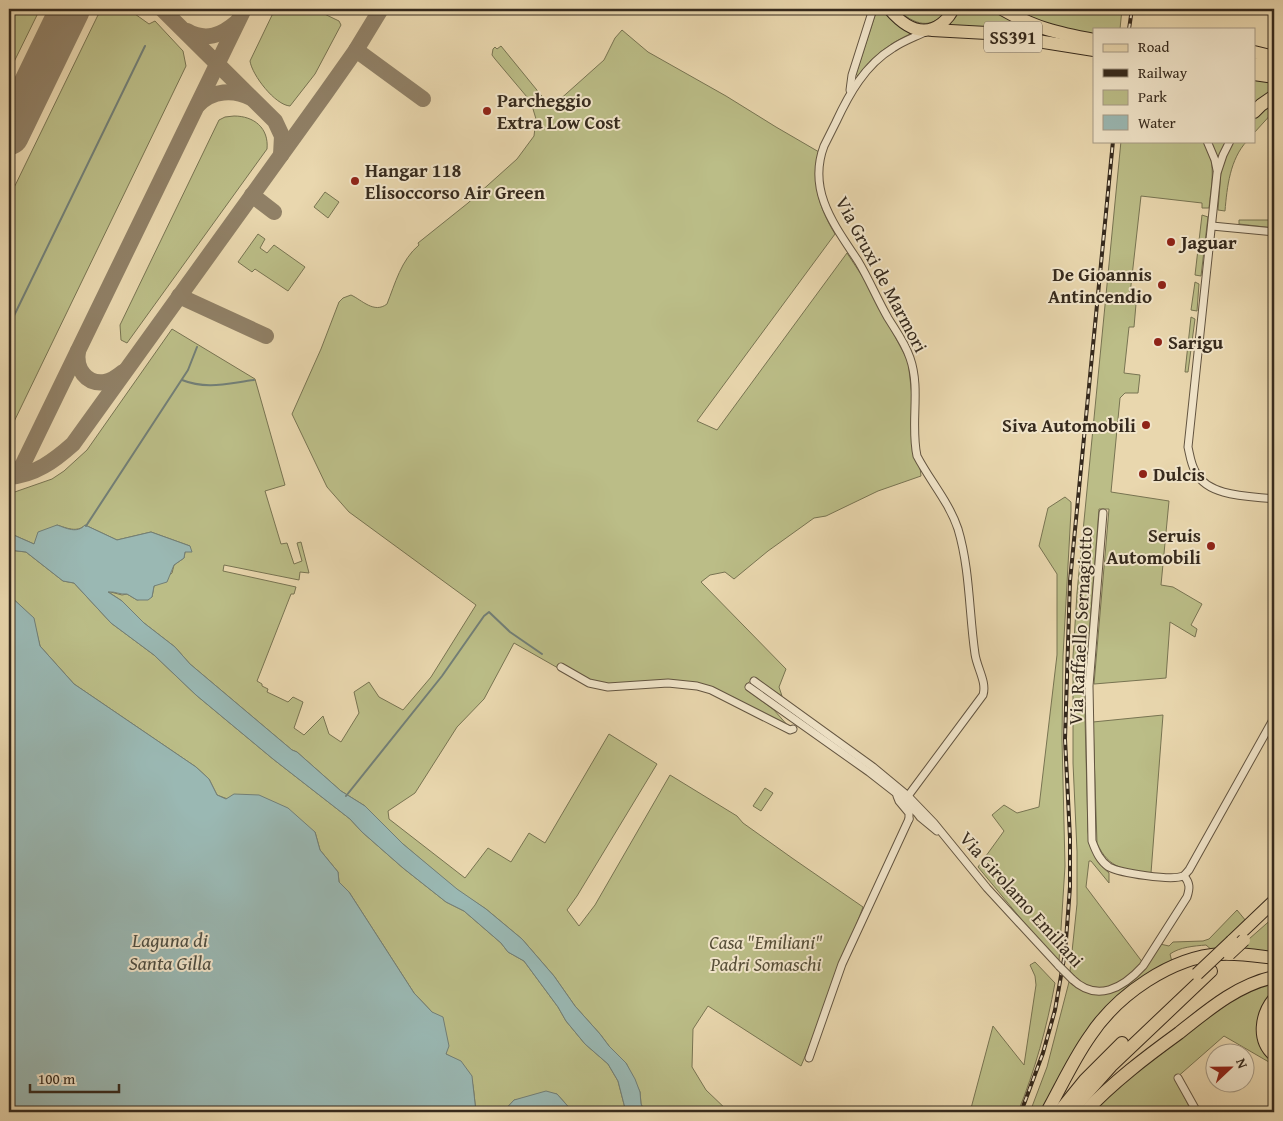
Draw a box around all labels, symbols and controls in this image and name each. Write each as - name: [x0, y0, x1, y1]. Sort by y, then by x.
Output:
- road number: SS391: [984, 22, 1042, 52]
- legend: [1093, 28, 1256, 142]
- text: Road: [1138, 36, 1169, 57]
- text: Railway: [1138, 62, 1188, 83]
- place label: Parcheggio Extra Low Cost: [497, 86, 621, 136]
- text: Park: [1138, 86, 1167, 107]
- marker: Parcheggio Extra Low Cost: [481, 105, 493, 117]
- text: Water: [1138, 112, 1176, 133]
- place label: Hangar 118 Elisoccorso Air Green: [365, 156, 546, 206]
- marker: Hangar 118 Elisoccorso Air Green: [349, 175, 361, 187]
- street label: Via Gruxi de Marmori: [829, 191, 935, 357]
- place label: Jaguar: [1178, 228, 1237, 256]
- marker: Jaguar: [1165, 236, 1177, 248]
- place label: De Gioannis Antincendio: [1048, 260, 1152, 310]
- marker: De Gioannis Antincendio: [1156, 279, 1168, 291]
- place label: Sarigu: [1168, 328, 1223, 356]
- marker: Sarigu: [1152, 336, 1164, 348]
- place label: Siva Automobili: [1002, 411, 1136, 439]
- marker: Siva Automobili: [1140, 419, 1152, 431]
- place label: Dulcis: [1153, 460, 1205, 488]
- marker: Dulcis: [1137, 468, 1149, 480]
- place label: Seruis Automobili: [1106, 521, 1201, 571]
- street label: Via Raffaello Sernagiotto: [1061, 526, 1099, 726]
- marker: Seruis Automobili: [1205, 540, 1217, 552]
- street label: Via Girolamo Emiliani: [953, 825, 1091, 973]
- water label: Laguna di Santa Gilla: [129, 925, 212, 977]
- park label: Casa "Emiliani" Padri Somaschi: [709, 928, 823, 978]
- north arrow: [1206, 1044, 1256, 1094]
- text: N: [1231, 1055, 1253, 1072]
- scale bar: [30, 1061, 119, 1093]
- text: 100 m: [38, 1068, 76, 1089]

